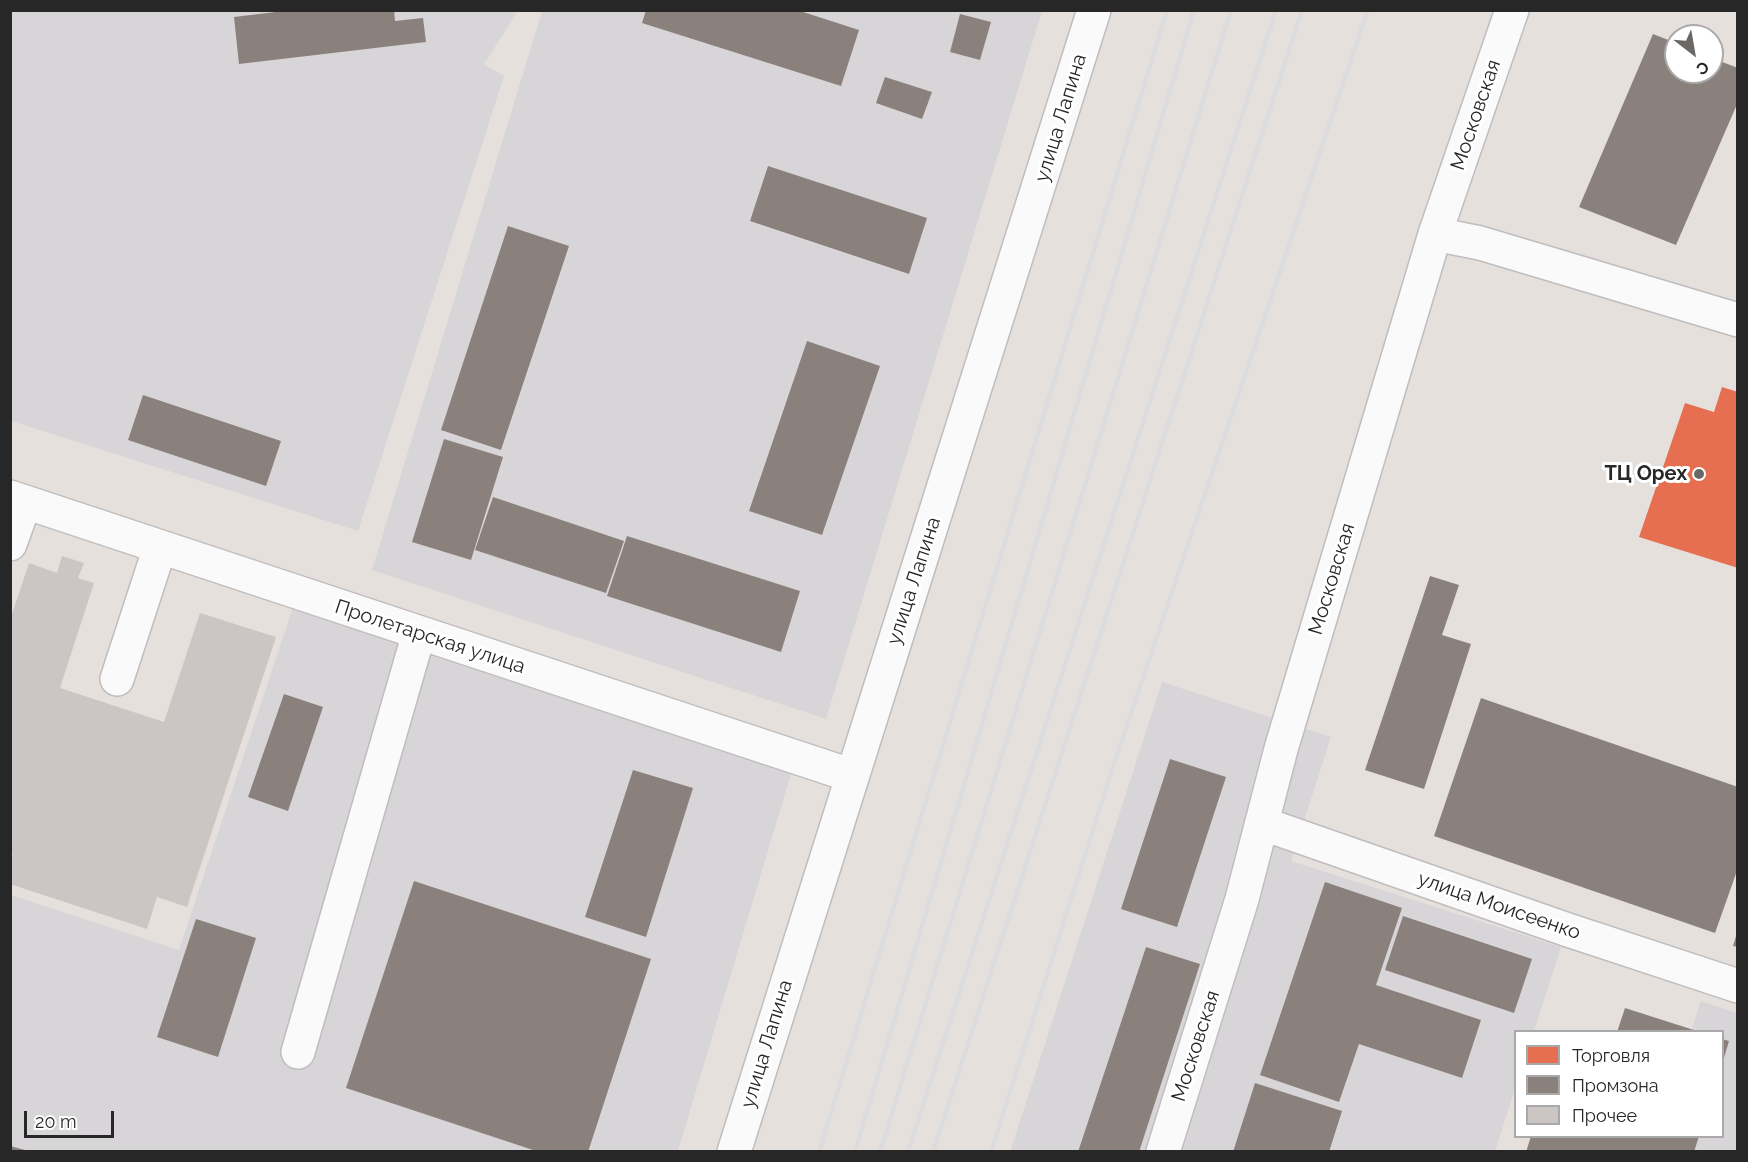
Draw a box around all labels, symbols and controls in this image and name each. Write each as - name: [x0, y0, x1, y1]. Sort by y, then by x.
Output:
- north arrow: [1664, 24, 1724, 84]
- street label: улица Лапина: [1030, 51, 1092, 185]
- street label: Московская: [1446, 57, 1506, 173]
- text: С: [1693, 57, 1712, 79]
- place label: ТЦ Орех: [1604, 462, 1687, 486]
- marker: ТЦ Орех: [1692, 467, 1706, 481]
- street label: улица Лапина: [882, 514, 946, 648]
- street label: Московская: [1304, 520, 1360, 638]
- street label: Пролетарская улица: [332, 595, 528, 679]
- street label: улица Моисеенко: [1414, 867, 1584, 945]
- street label: улица Лапина: [736, 977, 798, 1111]
- street label: Московская: [1167, 987, 1225, 1105]
- legend: [1514, 1030, 1724, 1138]
- text: Торговля: [1572, 1045, 1650, 1066]
- text: Промзона: [1572, 1075, 1659, 1096]
- scale bar: [27, 1099, 117, 1137]
- text: Прочее: [1572, 1105, 1637, 1126]
- text: 20 m: [35, 1111, 77, 1132]

